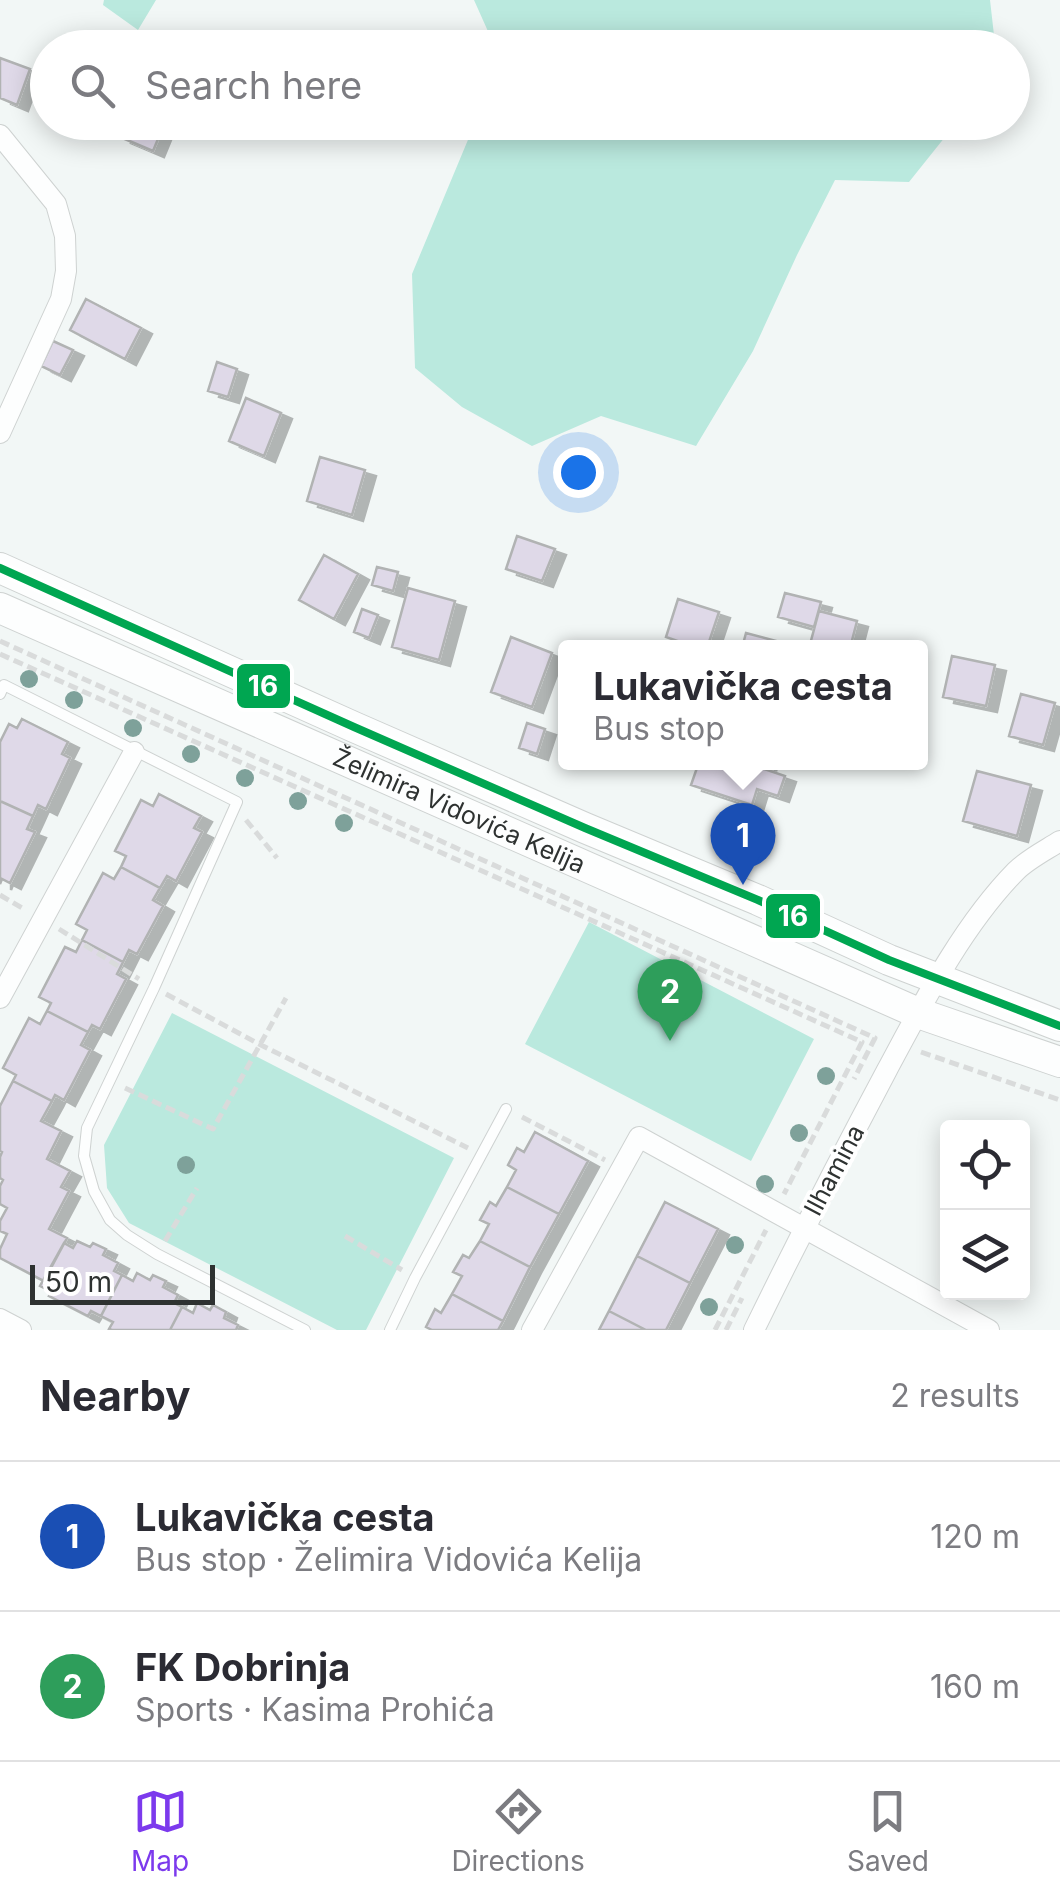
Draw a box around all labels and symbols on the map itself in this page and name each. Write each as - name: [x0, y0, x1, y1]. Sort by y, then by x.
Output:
- your location: [553, 447, 604, 498]
- line badge: 16: [235, 662, 292, 710]
- text: 16: [248, 669, 278, 703]
- street label: Želimira Vidovića Kelija: [329, 741, 590, 879]
- pin: 1: [710, 802, 776, 885]
- line badge: 16: [764, 892, 822, 940]
- text: 16: [778, 899, 808, 933]
- pin: 2: [638, 958, 702, 1041]
- street label: Ilhamina: [798, 1120, 870, 1220]
- scale bar: [30, 1260, 215, 1304]

